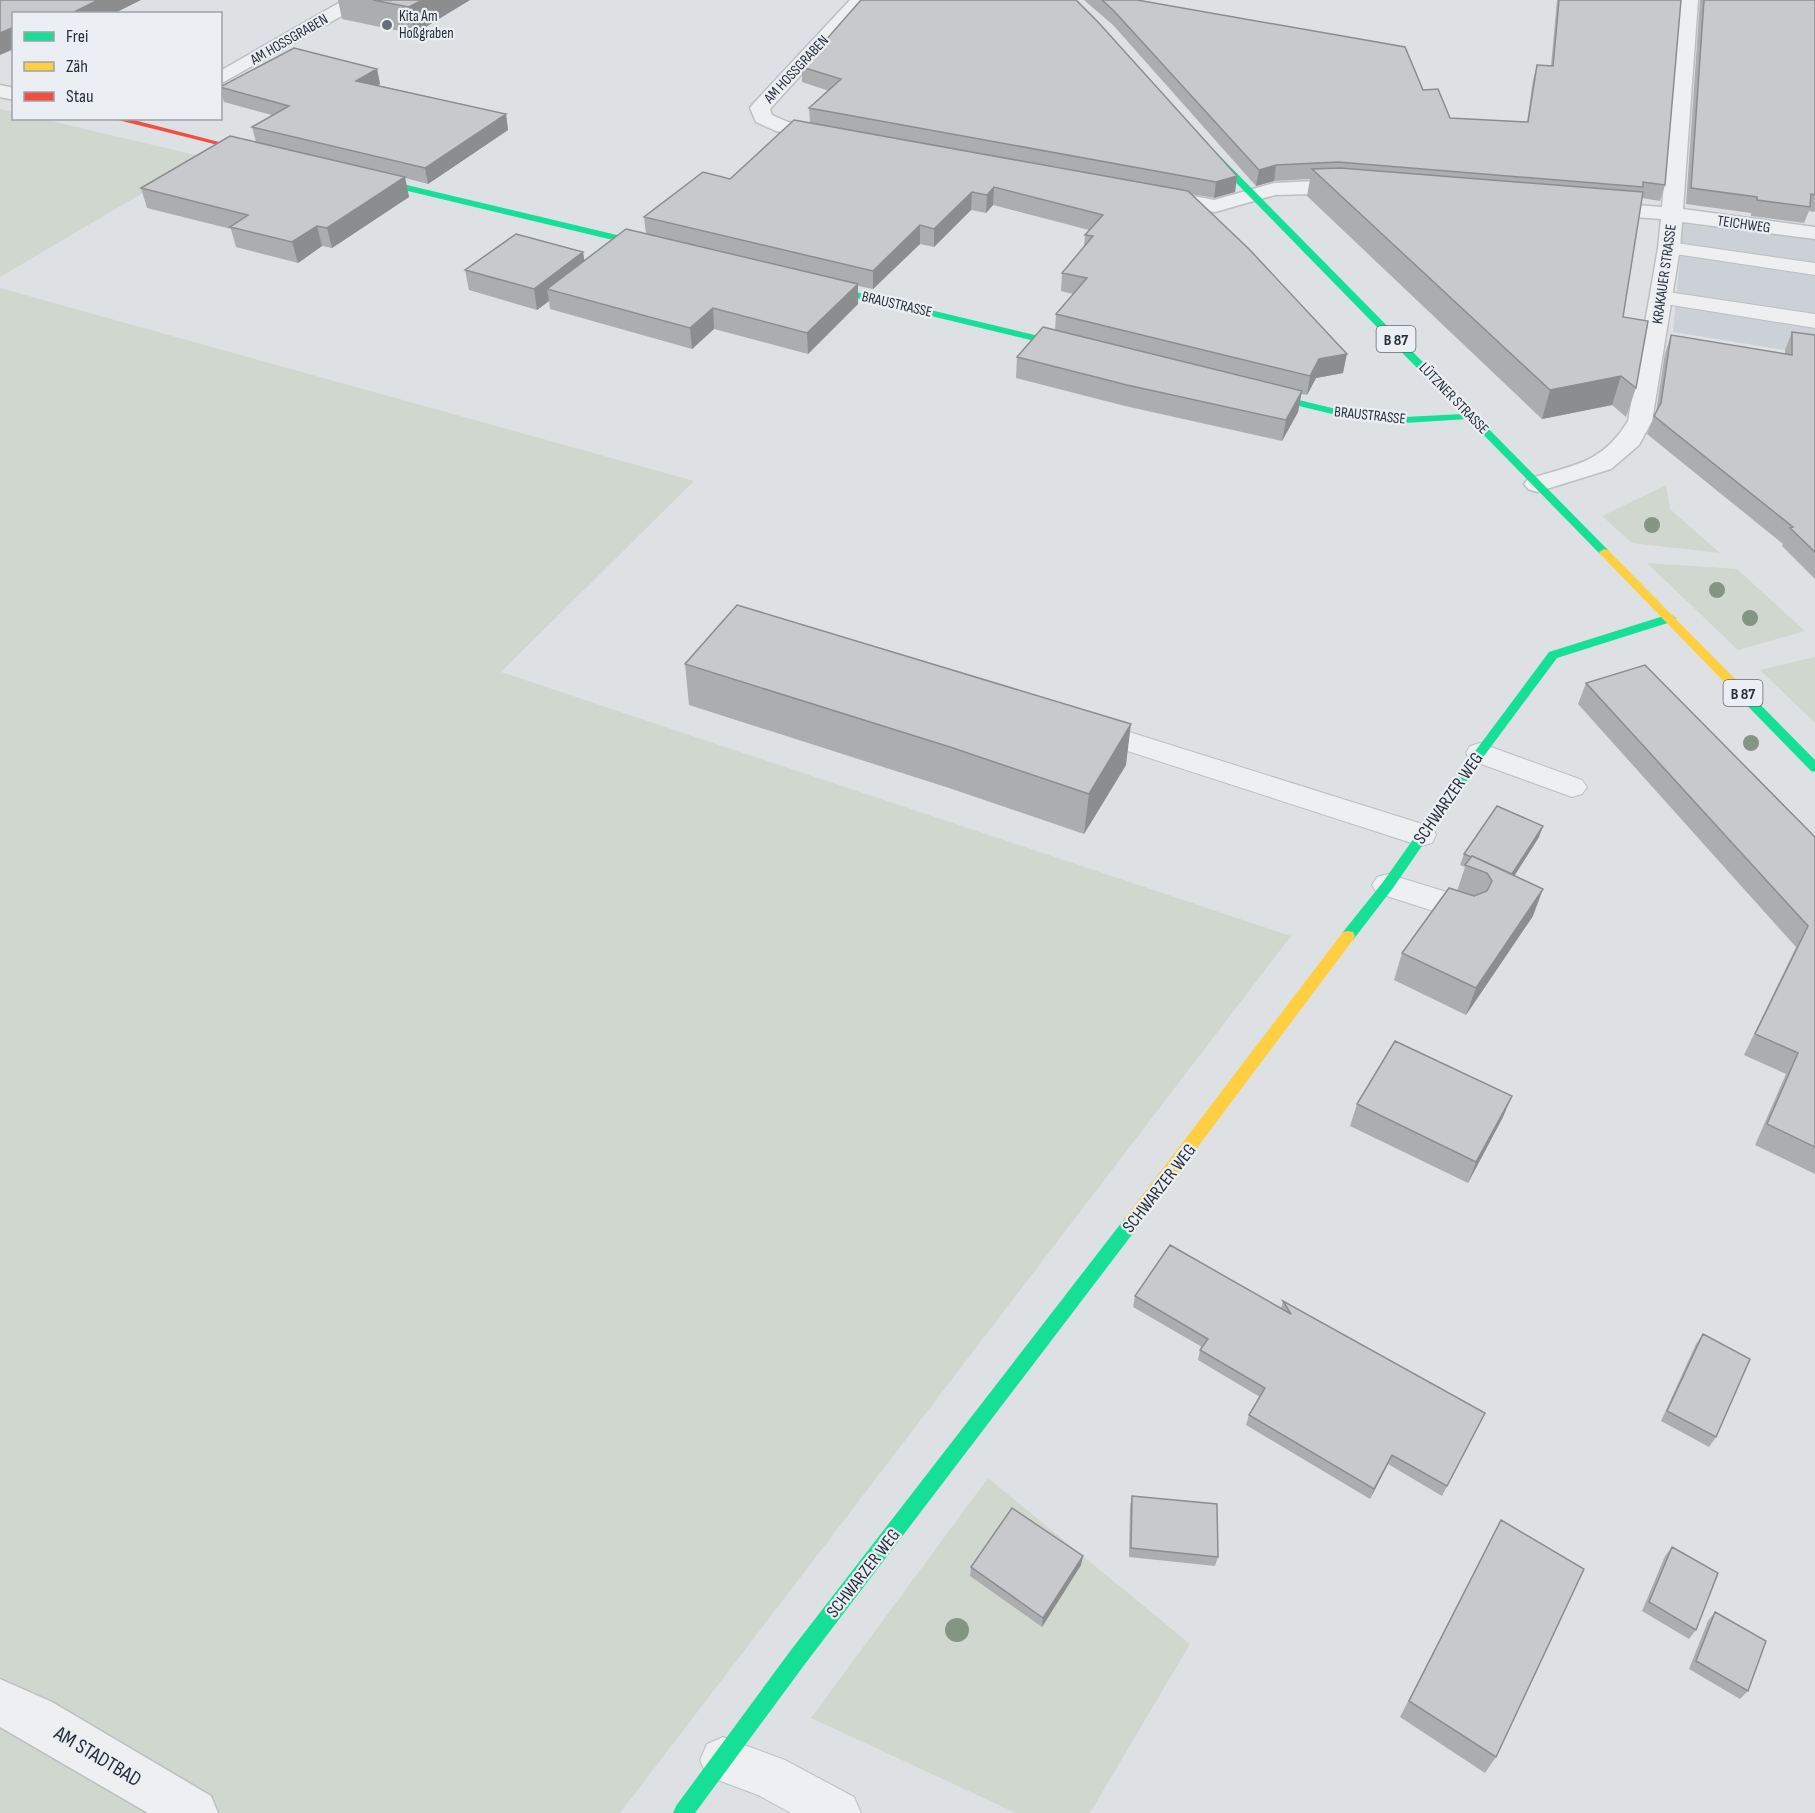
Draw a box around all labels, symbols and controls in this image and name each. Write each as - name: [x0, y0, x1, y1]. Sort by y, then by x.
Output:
- place label: Kita Am Hoßgraben: [399, 7, 454, 43]
- street label: AM HOSSGRABEN: [246, 10, 331, 70]
- legend: [12, 12, 222, 120]
- marker: Kita Am Hoßgraben: [380, 18, 394, 32]
- text: Frei: [66, 26, 88, 47]
- street label: AM HOSSGRABEN: [759, 31, 833, 108]
- text: Zäh: [66, 56, 88, 77]
- text: Stau: [66, 86, 94, 107]
- street label: TEICHWEG: [1716, 211, 1772, 238]
- street label: KRAKAUER STRASSE: [1648, 223, 1681, 325]
- street label: BRAUSTRASSE: [860, 287, 934, 322]
- road number: B 87: [1376, 326, 1416, 352]
- street label: LÜTZNER STRASSE: [1415, 358, 1493, 438]
- street label: BRAUSTRASSE: [1333, 402, 1407, 429]
- road number: B 87: [1724, 680, 1762, 706]
- street label: SCHWARZER WEG: [1409, 749, 1488, 848]
- street label: SCHWARZER WEG: [1118, 1140, 1201, 1237]
- street label: SCHWARZER WEG: [822, 1525, 905, 1622]
- street label: AM STADTBAD: [49, 1720, 146, 1792]

